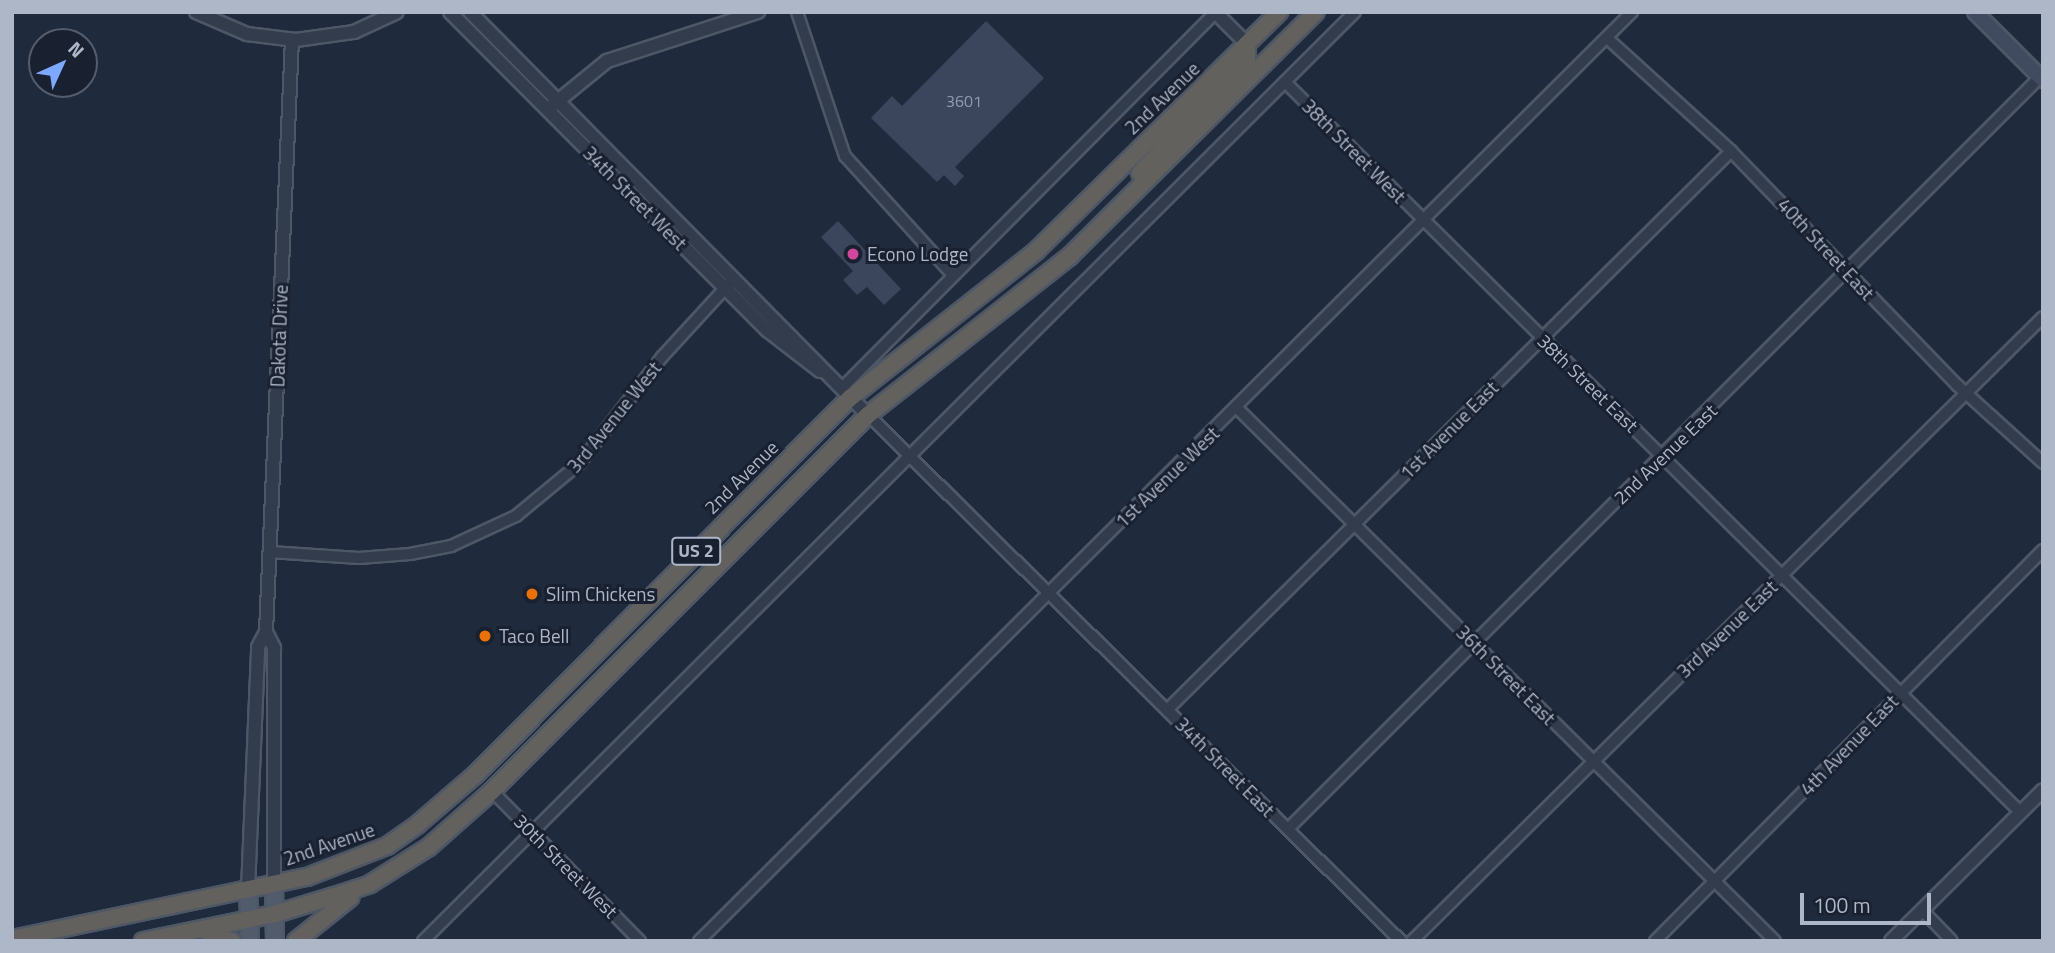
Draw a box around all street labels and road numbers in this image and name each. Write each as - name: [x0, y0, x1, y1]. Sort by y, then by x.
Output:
- street label: 2nd Avenue: [1120, 57, 1204, 139]
- street label: 38th Street West: [1297, 94, 1411, 208]
- street label: 34th Street West: [578, 141, 692, 255]
- street label: 40th Street East: [1773, 193, 1879, 305]
- street label: Dakota Drive: [266, 284, 292, 388]
- street label: 38th Street East: [1533, 329, 1643, 437]
- street label: 3rd Avenue West: [562, 357, 666, 477]
- street label: 1st Avenue East: [1395, 376, 1503, 484]
- street label: 2nd Avenue East: [1609, 399, 1721, 509]
- street label: 1st Avenue West: [1110, 422, 1224, 532]
- street label: 2nd Avenue: [700, 436, 782, 518]
- road number: US 2: [670, 536, 722, 566]
- street label: 3rd Avenue East: [1672, 576, 1782, 682]
- street label: 36th Street East: [1452, 621, 1560, 729]
- street label: 4th Avenue East: [1795, 690, 1903, 800]
- street label: 34th Street East: [1171, 713, 1279, 821]
- street label: 30th Street West: [509, 809, 623, 923]
- street label: 2nd Avenue: [281, 818, 377, 870]

